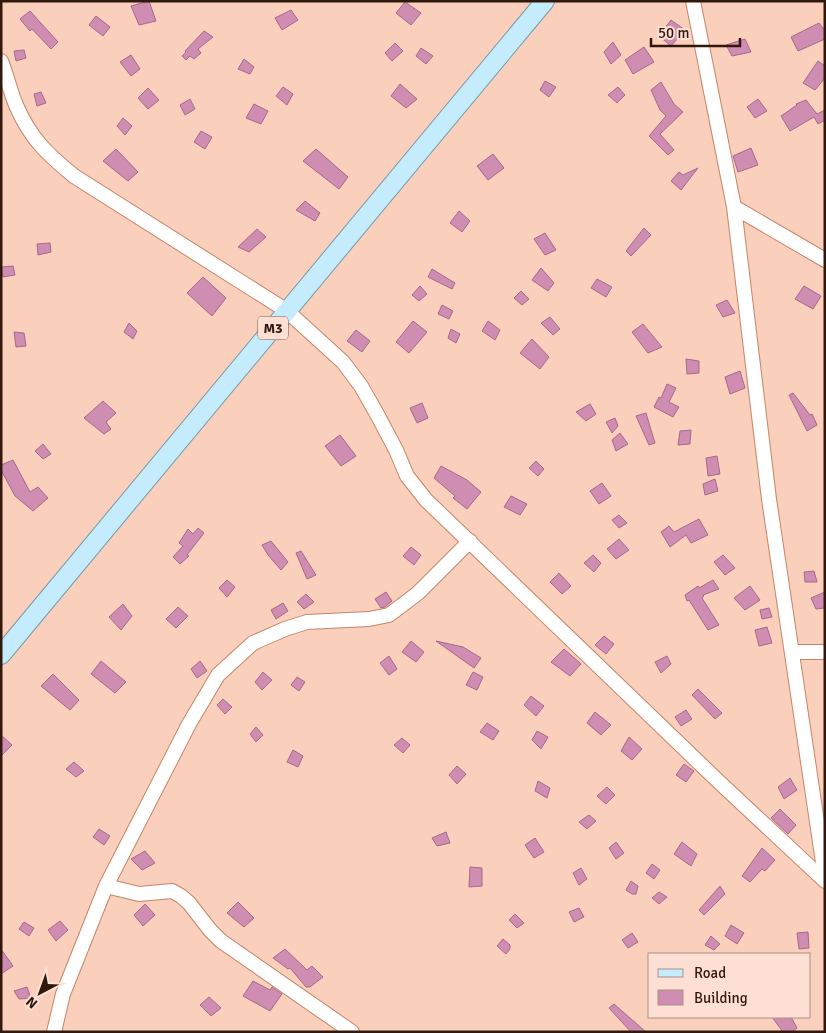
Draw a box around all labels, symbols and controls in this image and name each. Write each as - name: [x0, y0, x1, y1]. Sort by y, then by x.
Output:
- scale bar: [651, 15, 740, 47]
- text: 50 m: [658, 24, 689, 42]
- road number: M3: [258, 316, 288, 339]
- legend: [648, 953, 811, 1018]
- text: Road: [694, 964, 726, 982]
- north arrow: [15, 968, 65, 1018]
- text: Building: [694, 989, 748, 1007]
- text: N: [23, 993, 41, 1012]

